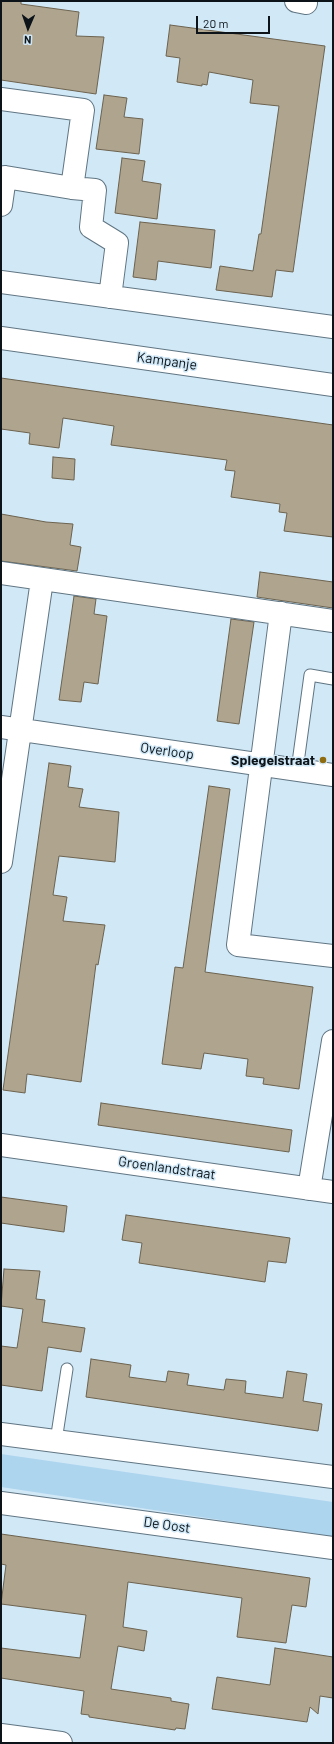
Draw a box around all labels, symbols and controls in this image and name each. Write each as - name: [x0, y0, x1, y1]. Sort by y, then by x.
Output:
- north arrow: [8, 8, 48, 48]
- scale bar: [198, 8, 272, 34]
- text: 20 m: [203, 16, 229, 30]
- text: N: [24, 34, 31, 47]
- street label: Kampanje: [136, 348, 198, 374]
- street label: Overloop: [139, 739, 195, 763]
- place label: Spiegelstraat: [231, 752, 315, 768]
- marker: Spiegelstraat: [318, 755, 328, 765]
- street label: Groenlandstraat: [117, 1153, 217, 1183]
- street label: De Oost: [143, 1513, 191, 1537]

